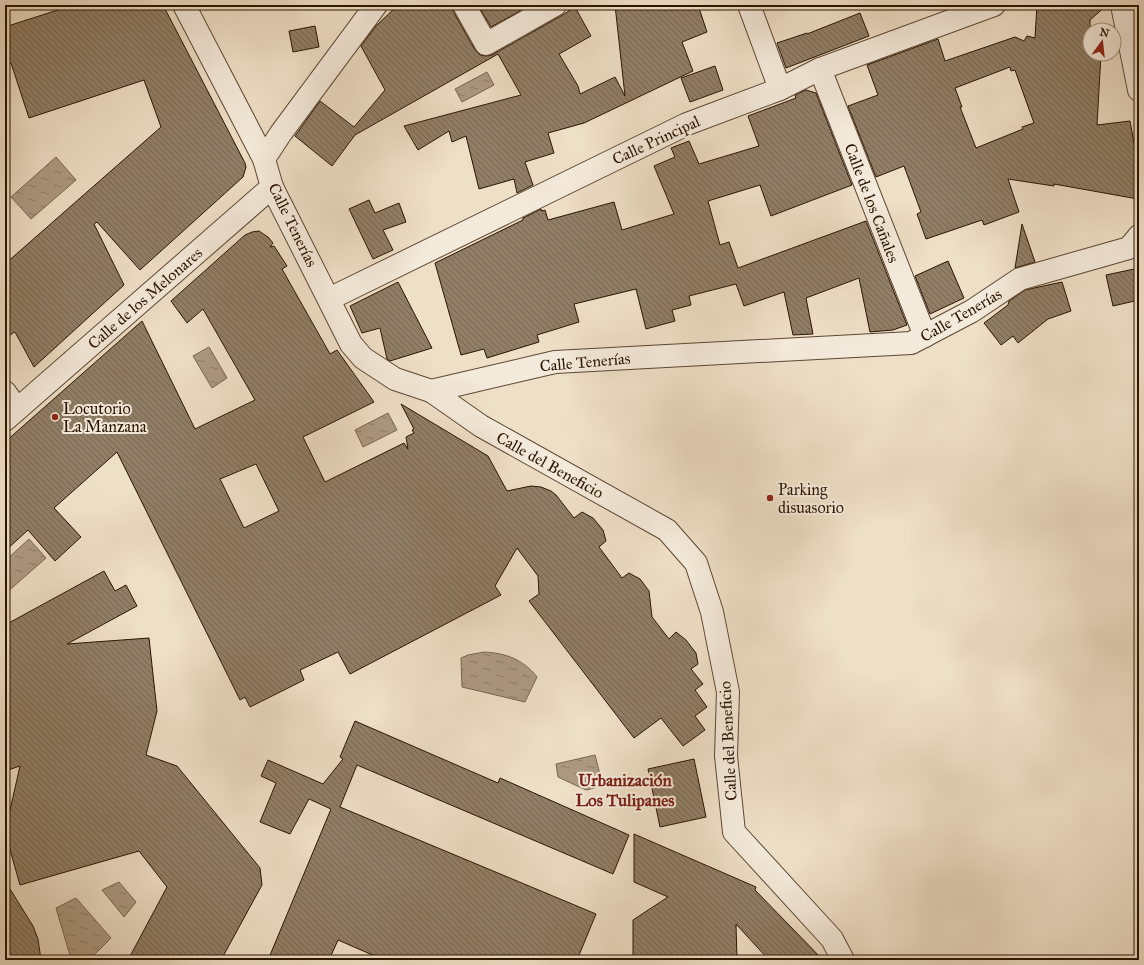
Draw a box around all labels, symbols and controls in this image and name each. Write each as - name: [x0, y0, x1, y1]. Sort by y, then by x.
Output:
- north arrow: [1082, 22, 1122, 62]
- text: N: [1098, 25, 1111, 40]
- street label: Calle Principal: [609, 111, 704, 169]
- street label: Calle de los Cañales: [841, 141, 904, 265]
- street label: Calle Tenerías: [265, 180, 322, 270]
- street label: Calle de los Melonares: [84, 243, 206, 353]
- street label: Calle Tenerías: [917, 284, 1005, 346]
- street label: Calle Tenerías: [539, 349, 631, 375]
- place label: Locutorio La Manzana: [63, 399, 147, 436]
- marker: Locutorio La Manzana: [50, 412, 60, 422]
- street label: Calle del Beneficio: [493, 428, 607, 502]
- place label: Parking disuasorio: [778, 480, 844, 517]
- marker: Parking disuasorio: [765, 493, 775, 503]
- street label: Calle del Beneficio: [715, 681, 741, 801]
- district label: Urbanización Los Tulipanes: [575, 770, 675, 811]

